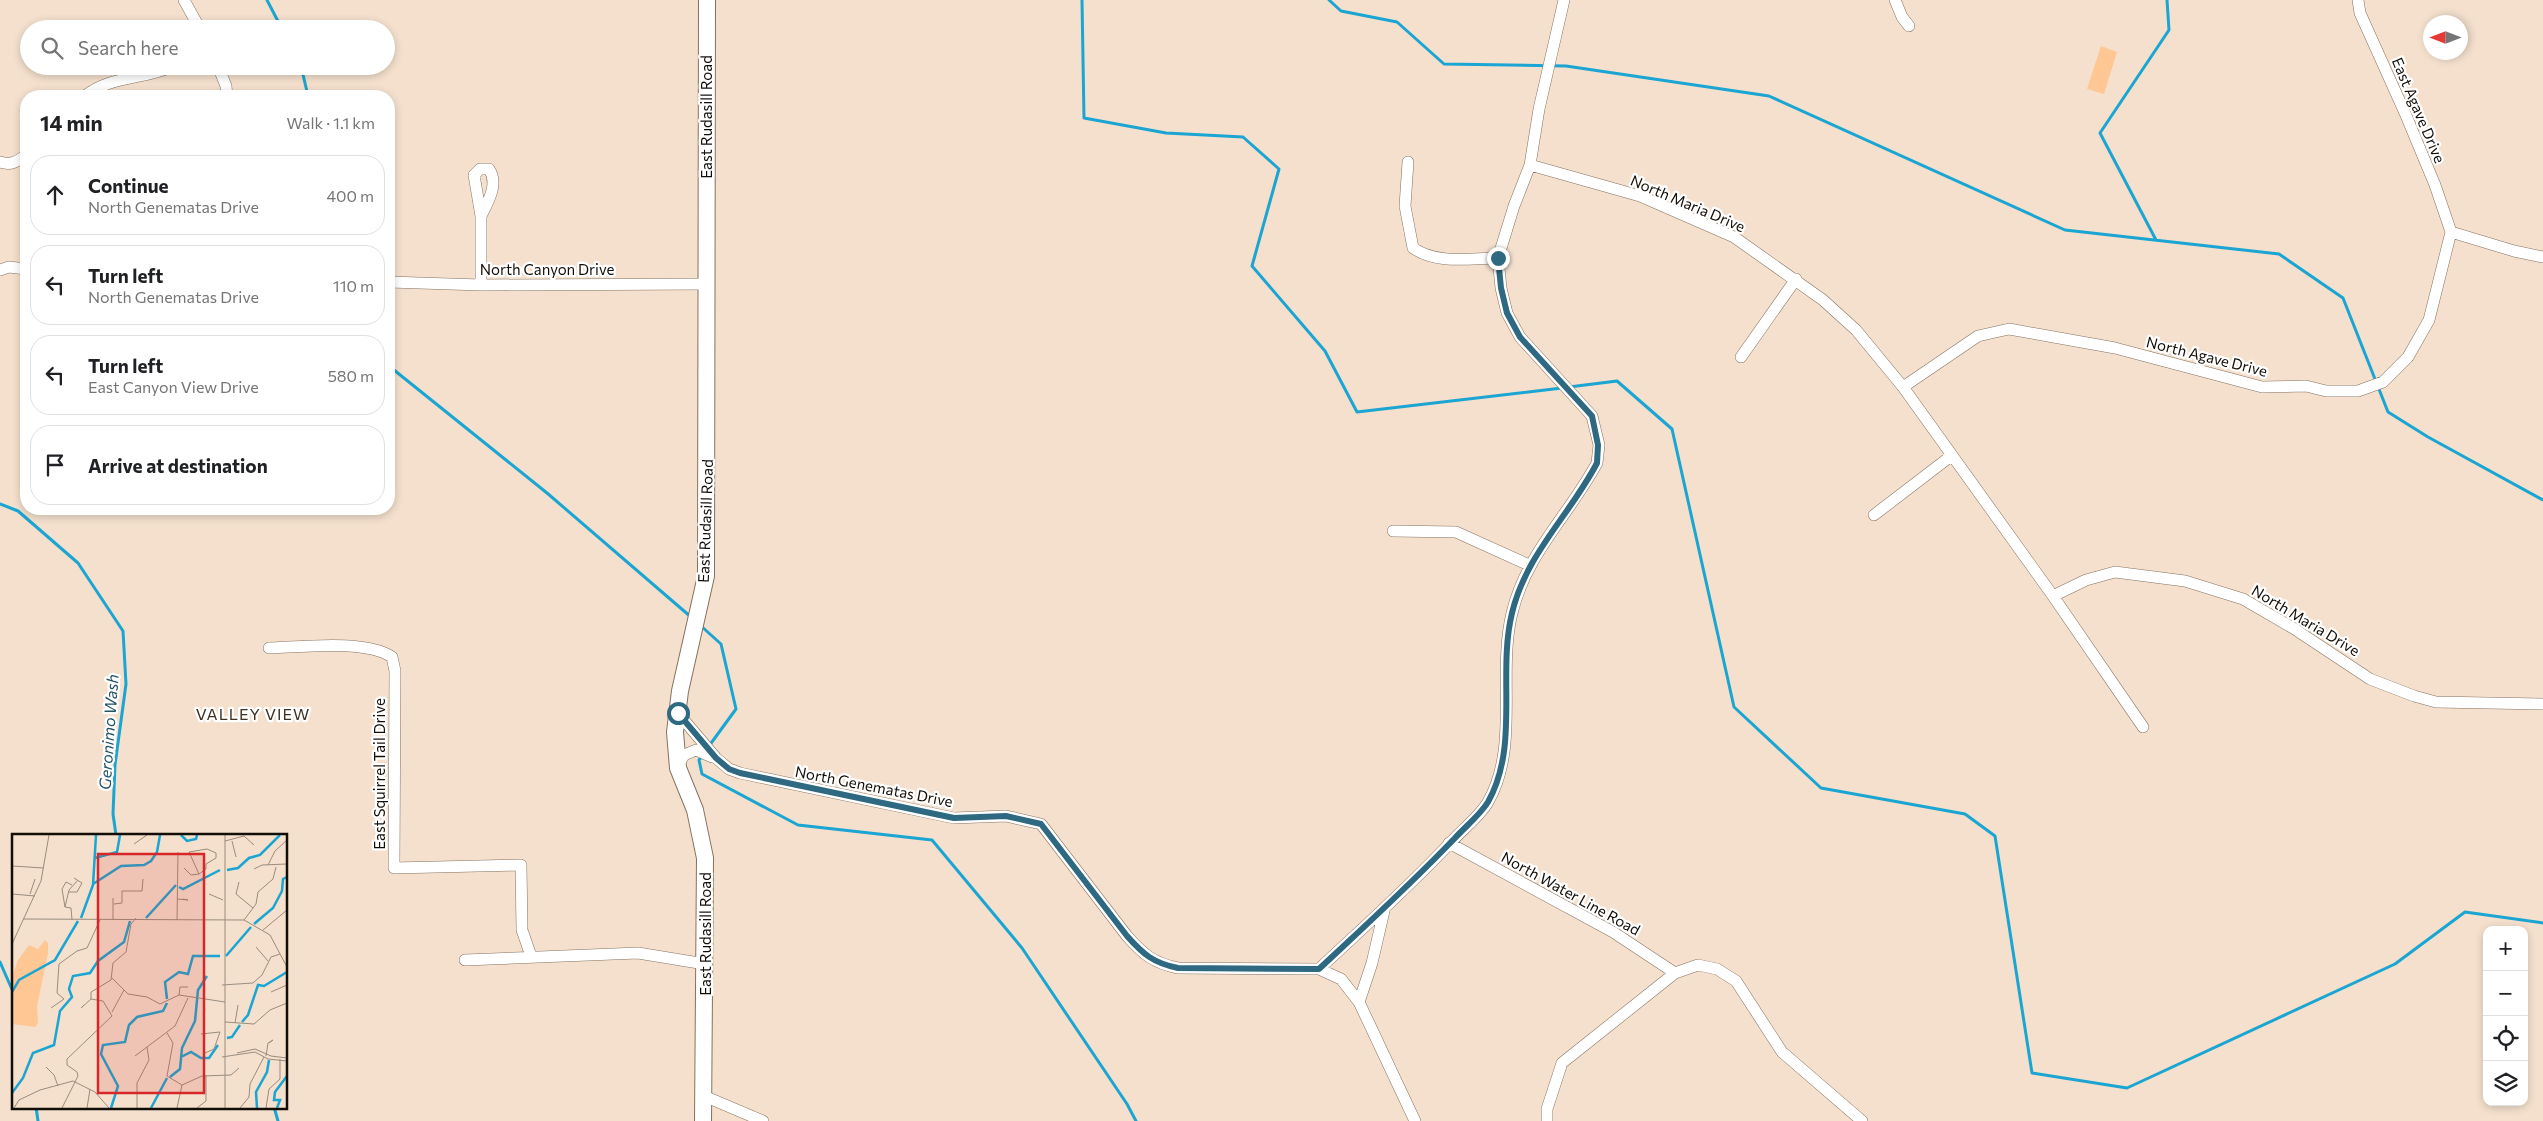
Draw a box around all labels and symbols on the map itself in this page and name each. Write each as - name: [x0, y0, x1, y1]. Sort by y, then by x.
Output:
- north arrow: [2423, 15, 2468, 60]
- street label: East Rudasill Road: [697, 55, 715, 179]
- street label: East Agave Drive: [2389, 55, 2449, 165]
- street label: North Maria Drive: [1628, 171, 1748, 235]
- route end: [1487, 247, 1510, 270]
- street label: North Canyon Drive: [480, 260, 614, 278]
- street label: North Agave Drive: [2145, 332, 2269, 380]
- street label: East Rudasill Road: [694, 459, 716, 583]
- street label: North Maria Drive: [2249, 581, 2363, 659]
- water label: Geronimo Wash: [94, 673, 122, 791]
- street label: East Squirrel Tail Drive: [370, 698, 388, 850]
- route start: [667, 702, 690, 725]
- district label: VALLEY VIEW: [196, 704, 310, 723]
- street label: North Genematas Drive: [794, 762, 954, 810]
- inset map: [12, 834, 288, 1108]
- street label: North Water Line Road: [1498, 847, 1644, 939]
- street label: East Rudasill Road: [696, 872, 714, 996]

